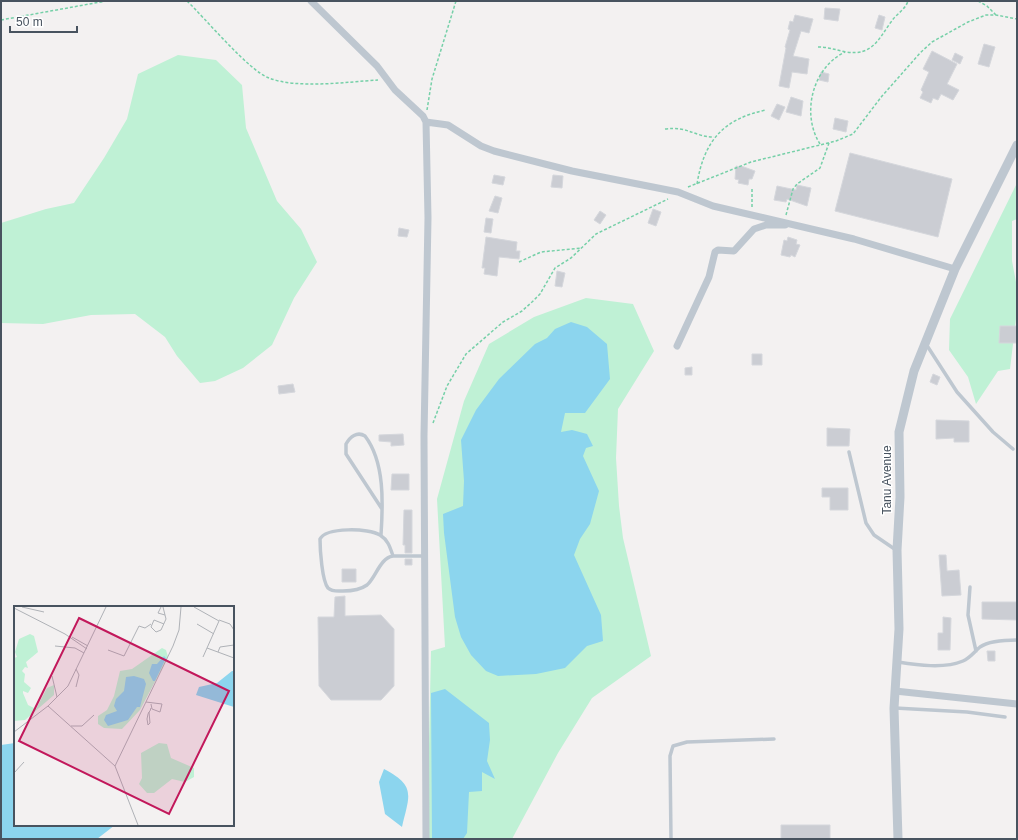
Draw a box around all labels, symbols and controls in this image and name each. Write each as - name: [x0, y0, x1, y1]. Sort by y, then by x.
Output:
- scale bar: [10, 8, 77, 34]
- text: 50 m: [16, 15, 43, 29]
- street label: Tanu Avenue: [880, 445, 894, 515]
- inset map: [14, 606, 234, 826]

